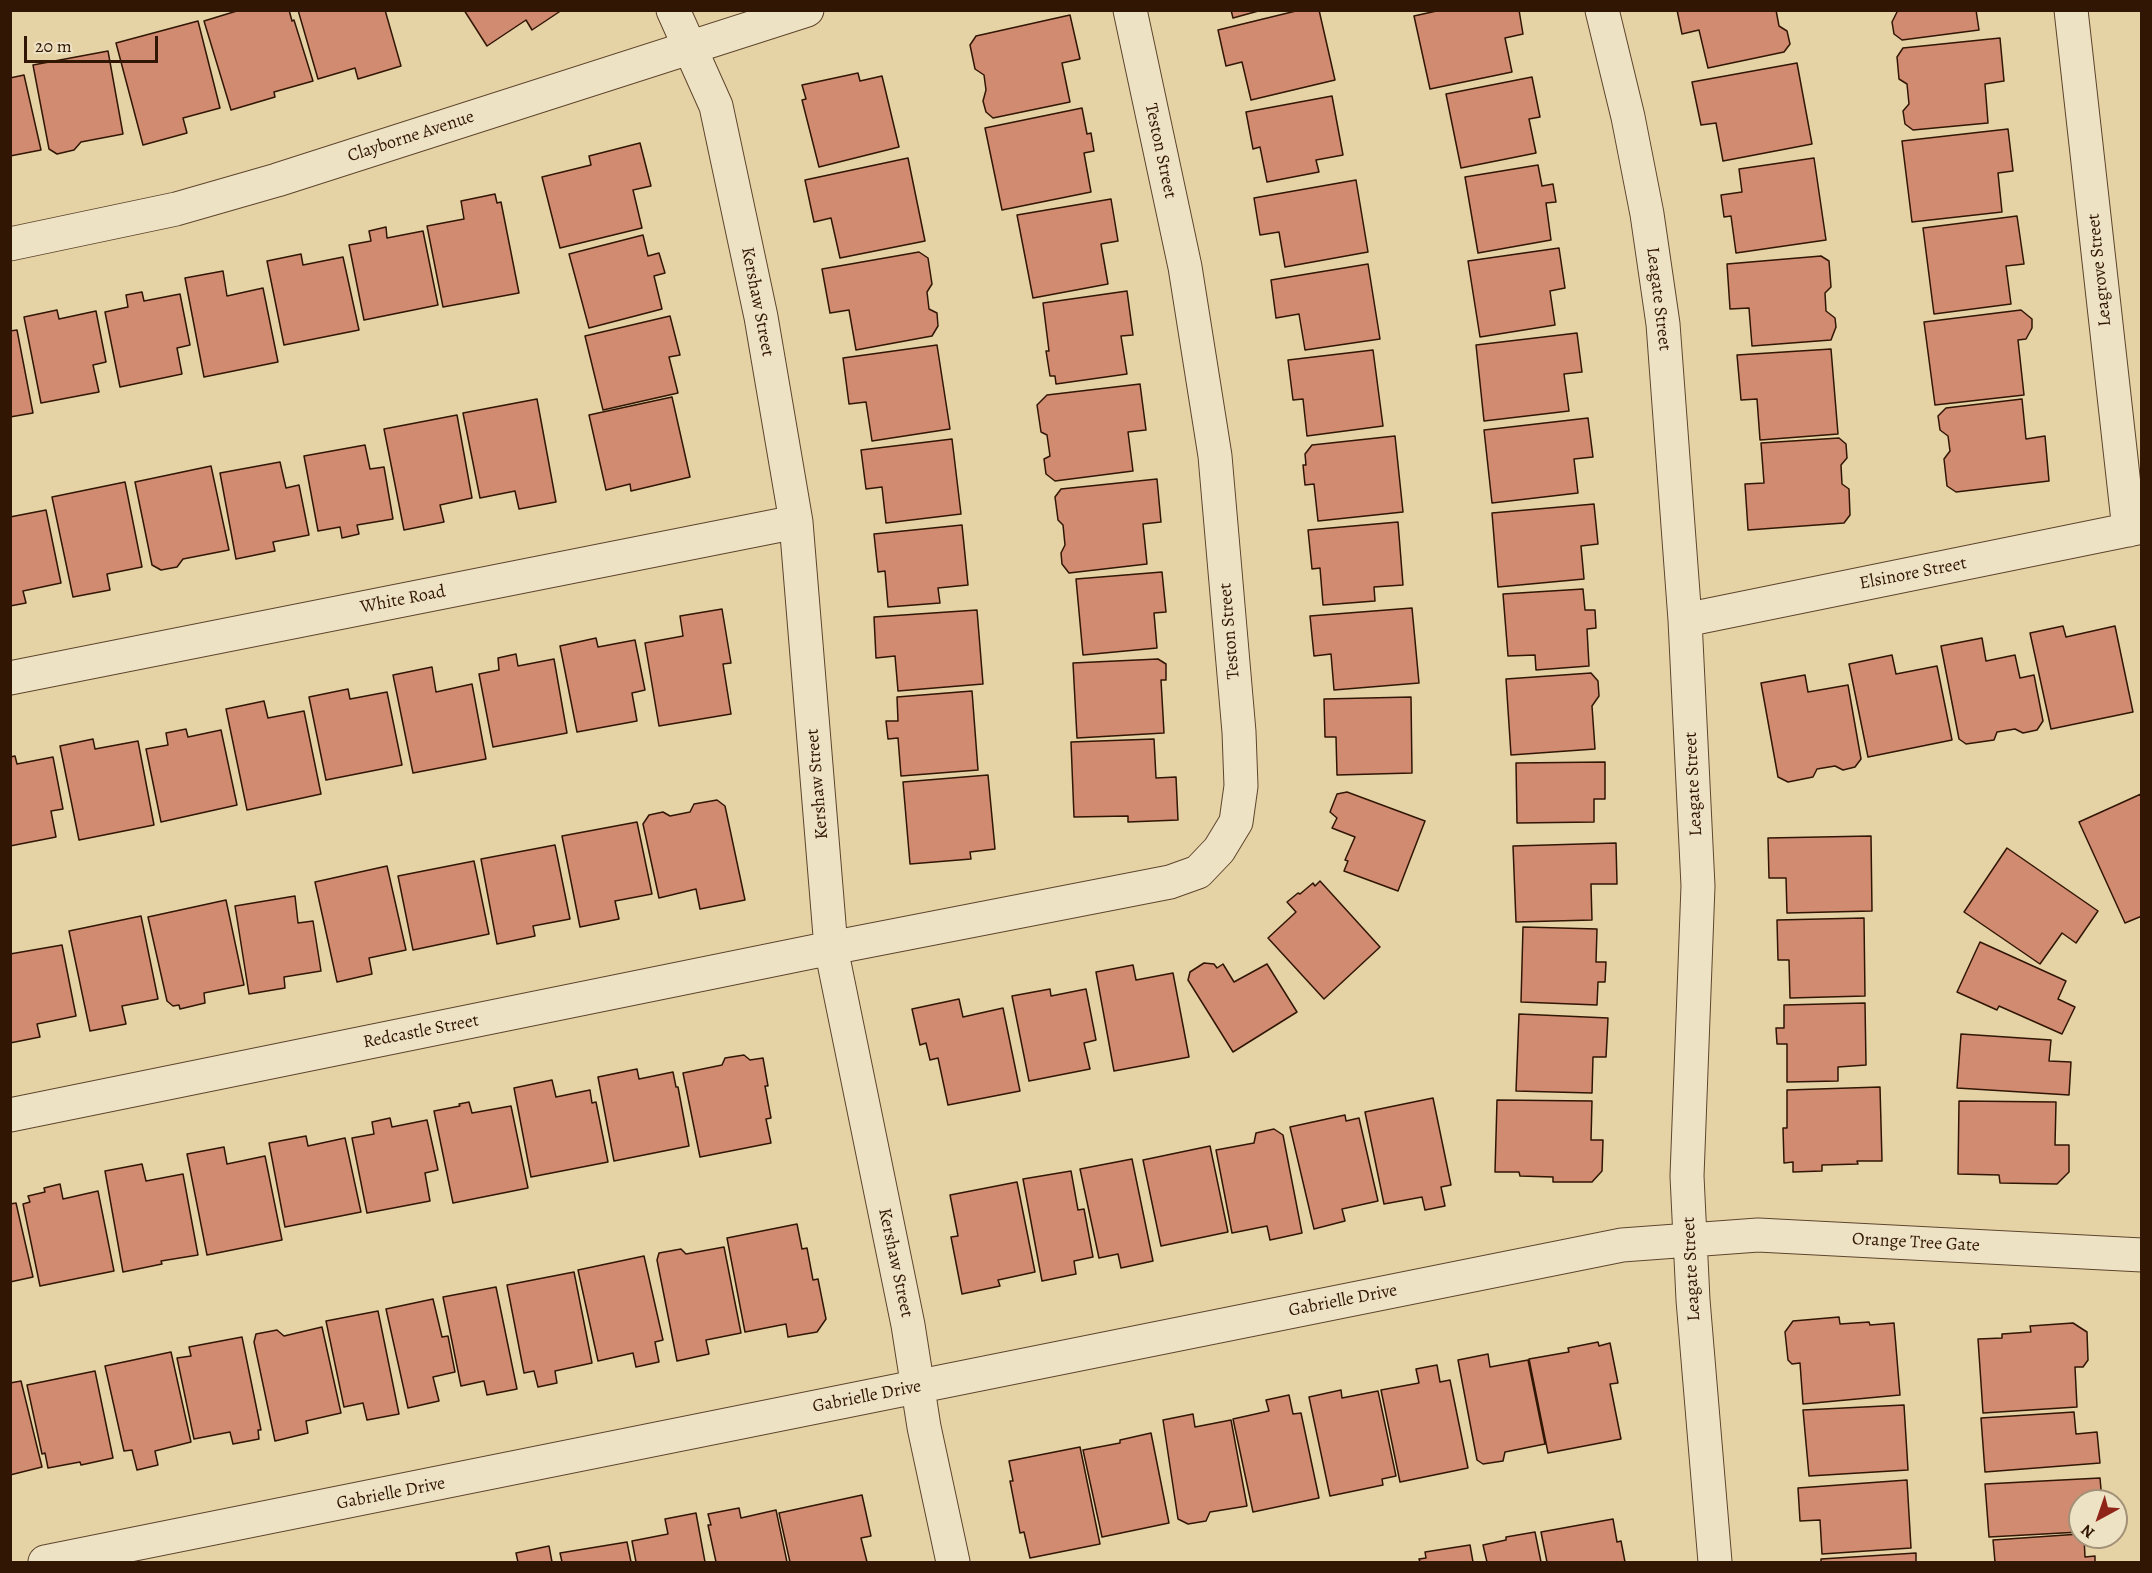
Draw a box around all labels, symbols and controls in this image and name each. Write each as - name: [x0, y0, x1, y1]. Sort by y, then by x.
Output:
- scale bar: [27, 24, 160, 62]
- text: 20 m: [35, 34, 72, 58]
- street label: Teston Street: [1139, 101, 1181, 201]
- street label: Clayborne Avenue: [345, 106, 477, 168]
- street label: Leagrove Street: [2083, 212, 2117, 328]
- street label: Kershaw Street: [736, 245, 778, 359]
- street label: Leagate Street: [1641, 246, 1675, 352]
- street label: Elsinore Street: [1858, 553, 1968, 595]
- street label: White Road: [359, 581, 447, 619]
- street label: Teston Street: [1215, 582, 1245, 680]
- street label: Kershaw Street: [802, 728, 834, 840]
- street label: Leagate Street: [1680, 731, 1708, 837]
- street label: Redcastle Street: [361, 1010, 481, 1054]
- street label: Kershaw Street: [873, 1206, 917, 1320]
- street label: Leagate Street: [1678, 1216, 1706, 1322]
- street label: Orange Tree Gate: [1852, 1229, 1980, 1257]
- street label: Gabrielle Drive: [1287, 1280, 1399, 1322]
- street label: Gabrielle Drive: [811, 1376, 923, 1418]
- street label: Gabrielle Drive: [335, 1473, 447, 1515]
- north arrow: [2068, 1489, 2128, 1549]
- text: N: [2076, 1519, 2099, 1543]

